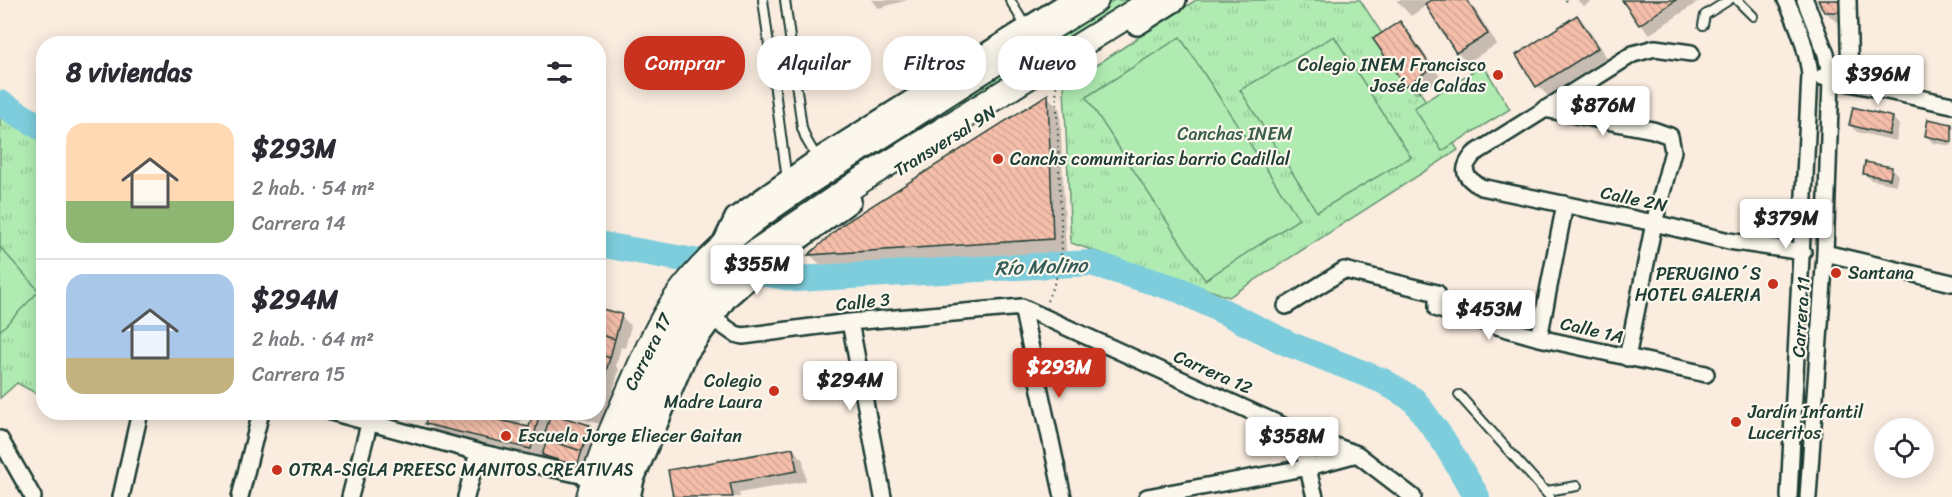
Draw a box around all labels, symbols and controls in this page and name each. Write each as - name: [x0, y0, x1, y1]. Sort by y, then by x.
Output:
- chip: Comprar: [624, 36, 745, 90]
- chip: Alquilar: [757, 36, 871, 90]
- chip: Filtros: [883, 36, 986, 90]
- chip: Nuevo: [998, 36, 1097, 90]
- text: 8 viviendas: [66, 49, 192, 95]
- place label: Colegio INEM Francisco José de Caldas: [1298, 49, 1487, 102]
- pin: $396M: [1836, 55, 1920, 106]
- icon: filters: [543, 56, 576, 89]
- text: $396M: [1846, 57, 1910, 92]
- marker: Colegio INEM Francisco José de Caldas: [1491, 68, 1505, 82]
- pin: $876M: [1561, 86, 1645, 137]
- text: $876M: [1571, 88, 1635, 123]
- street label: Transversal 9N: [887, 96, 1003, 185]
- park label: Canchas INEM: [1177, 118, 1293, 150]
- text: $293M: [252, 125, 336, 171]
- place label: Canchs comunitarias barrio Cadillal: [1010, 143, 1291, 175]
- icon: home: [114, 147, 186, 219]
- marker: Canchs comunitarias barrio Cadillal: [991, 152, 1005, 166]
- text: 2 hab. · 54 m²: [252, 171, 375, 206]
- street label: Calle 2N: [1598, 176, 1671, 222]
- pin: $379M: [1744, 199, 1828, 250]
- text: $379M: [1754, 201, 1818, 236]
- text: Carrera 14: [252, 206, 346, 241]
- pin: $355M: [715, 245, 799, 296]
- text: $355M: [724, 247, 790, 282]
- water label: Río Molino: [994, 248, 1090, 286]
- place label: Santana: [1848, 257, 1914, 289]
- place label: PERUGINO´S HOTEL GALERIA: [1635, 258, 1761, 311]
- marker: Santana: [1829, 266, 1843, 280]
- street label: Carrera 11: [1782, 275, 1820, 358]
- text: $294M: [252, 276, 338, 322]
- marker: PERUGINO´S HOTEL GALERIA: [1766, 277, 1780, 291]
- street label: Calle 3: [834, 283, 892, 321]
- pin: $453M: [1447, 290, 1531, 341]
- text: $453M: [1456, 292, 1522, 327]
- icon: home: [114, 298, 186, 370]
- street label: Carrera 17: [615, 306, 682, 396]
- street label: Calle 1A: [1557, 307, 1627, 353]
- text: 2 hab. · 64 m²: [252, 322, 374, 357]
- street label: Carrera 12: [1168, 340, 1258, 404]
- pin: $293M: [1017, 348, 1101, 399]
- text: $293M: [1027, 350, 1091, 385]
- text: Carrera 15: [252, 357, 345, 392]
- pin: $294M: [808, 361, 892, 412]
- text: $294M: [817, 363, 883, 398]
- place label: Colegio Madre Laura: [664, 365, 763, 418]
- marker: Colegio Madre Laura: [767, 384, 781, 398]
- place label: Jardín Infantil Luceritos: [1747, 396, 1864, 449]
- marker: Jardín Infantil Luceritos: [1729, 415, 1743, 429]
- pin: $358M: [1250, 417, 1334, 468]
- map controls: [1874, 418, 1934, 478]
- button: locate: [1874, 418, 1934, 478]
- text: $358M: [1259, 419, 1325, 454]
- place label: Escuela Jorge Eliecer Gaitan: [518, 420, 742, 452]
- marker: Escuela Jorge Eliecer Gaitan: [499, 429, 513, 443]
- place label: OTRA-SIGLA PREESC MANITOS CREATIVAS: [289, 454, 634, 486]
- marker: OTRA-SIGLA PREESC MANITOS CREATIVAS: [270, 463, 284, 477]

